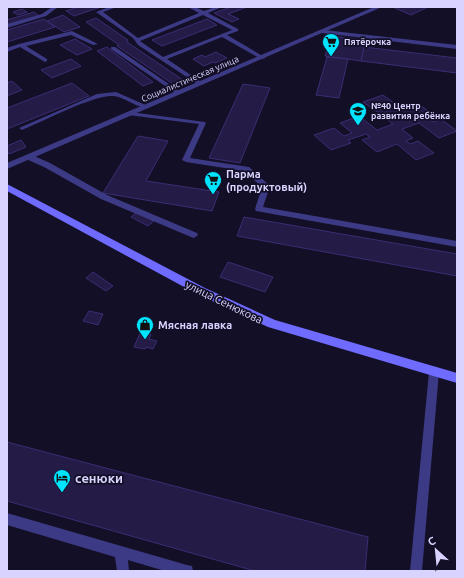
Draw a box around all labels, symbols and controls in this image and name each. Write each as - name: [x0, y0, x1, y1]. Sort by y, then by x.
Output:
- supermarket icon: Пятёрочка: [321, 32, 341, 57]
- place label: Пятёрочка: [344, 37, 391, 47]
- street label: Социалистическая улица: [140, 54, 240, 104]
- school or university icon: №40 Центр развития ребёнка: [348, 101, 368, 126]
- place label: №40 Центр развития ребёнка: [371, 101, 450, 121]
- place label: Парма (продуктовый): [226, 168, 307, 194]
- supermarket icon: Парма (продуктовый): [203, 170, 223, 195]
- street label: улица Сенюкова: [184, 278, 264, 326]
- shop icon: Мясная лавка: [135, 315, 155, 340]
- place label: Мясная лавка: [158, 319, 232, 331]
- hotel icon: сенюки: [52, 468, 72, 493]
- place label: сенюки: [75, 471, 123, 485]
- north arrow: [416, 530, 456, 570]
- text: С: [426, 534, 437, 548]

